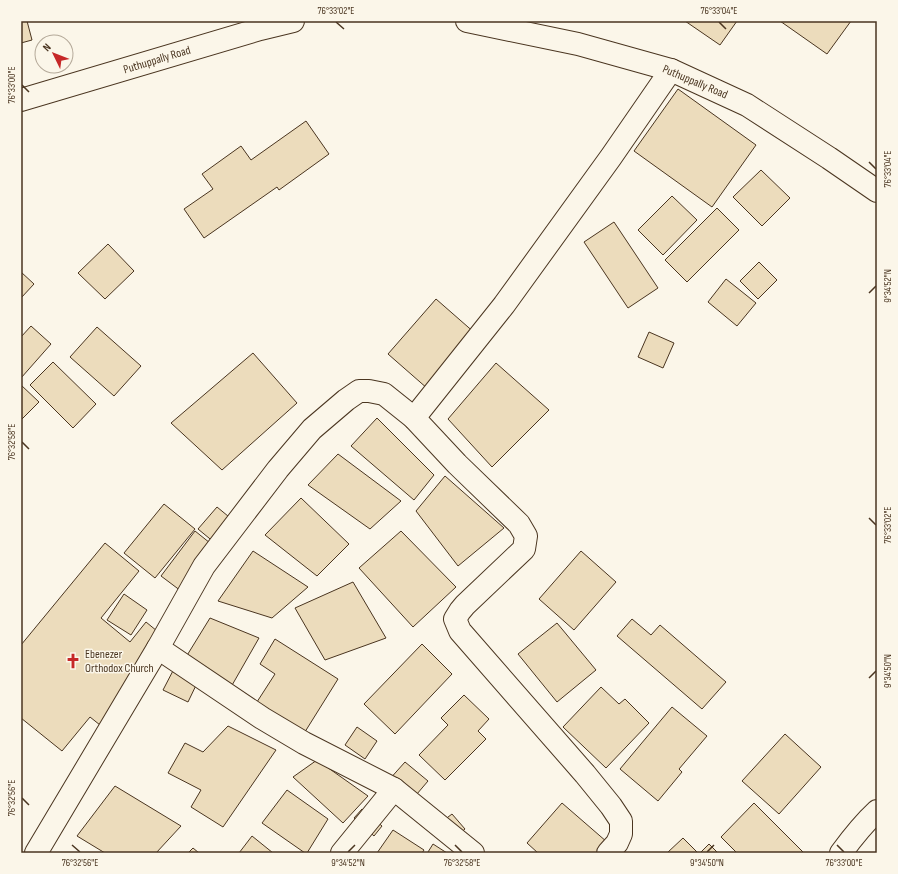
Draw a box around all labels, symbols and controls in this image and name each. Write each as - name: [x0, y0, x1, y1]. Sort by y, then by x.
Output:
- text: 76°33'02"E: [318, 5, 354, 17]
- text: 76°33'04"E: [701, 5, 737, 17]
- north arrow: [34, 34, 74, 74]
- text: N: [40, 41, 54, 54]
- street label: Puthuppally Road: [122, 43, 192, 77]
- street label: Puthuppally Road: [660, 62, 730, 102]
- text: 76°33'00"E: [6, 66, 18, 104]
- text: 76°33'04"E: [882, 151, 894, 187]
- text: 9°34'52"N: [882, 269, 894, 303]
- text: 76°32'58"E: [6, 424, 18, 460]
- text: 76°33'02"E: [882, 507, 894, 543]
- place label: Ebenezer Orthodox Church: [85, 647, 154, 676]
- church icon: Ebenezer Orthodox Church: [64, 652, 82, 670]
- text: 9°34'50"N: [882, 654, 894, 688]
- text: 76°32'56"E: [6, 780, 18, 816]
- text: 76°32'56"E: [62, 857, 98, 869]
- text: 9°34'52"N: [331, 857, 365, 869]
- text: 76°32'58"E: [444, 857, 480, 869]
- text: 9°34'50"N: [690, 857, 724, 869]
- text: 76°33'00"E: [825, 857, 863, 869]

